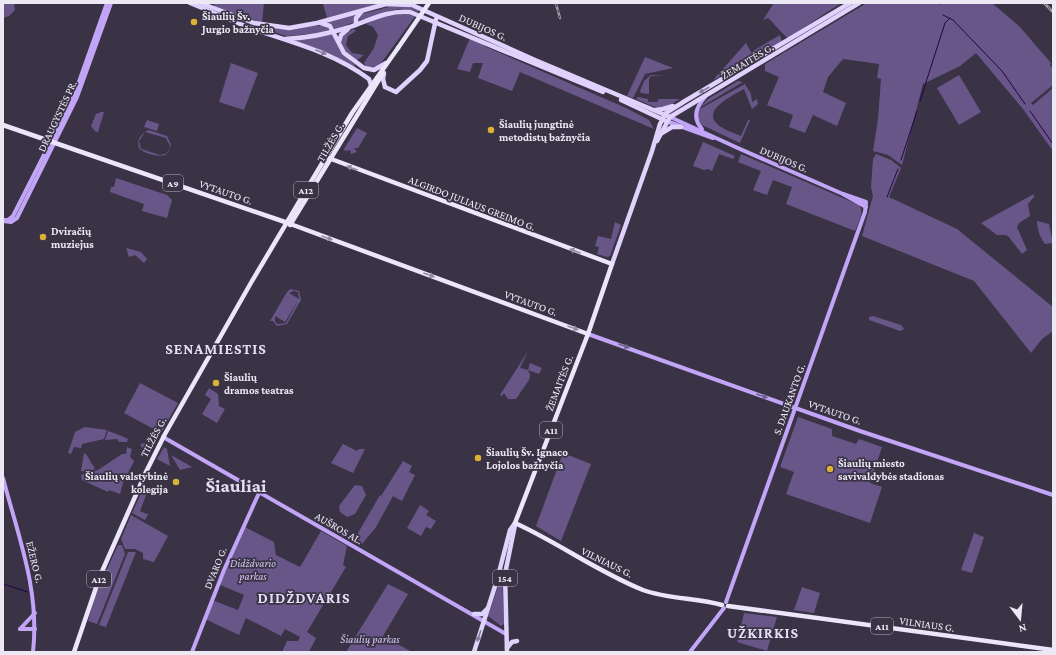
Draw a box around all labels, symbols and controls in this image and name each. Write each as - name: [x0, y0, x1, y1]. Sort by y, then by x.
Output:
- place label: Šiaulių Šv. Jurgio bažnyčia: [201, 10, 275, 35]
- street label: DUBIJOS G.: [457, 11, 509, 44]
- marker: Šiaulių Šv. Jurgio bažnyčia: [189, 17, 199, 27]
- street label: ŽEMAITĖS G.: [719, 41, 775, 81]
- one-way arrow: [316, 50, 328, 56]
- street label: DRAUGYSTĖS PR.: [35, 78, 79, 154]
- one-way arrow: [698, 86, 710, 93]
- place label: Šiaulių jungtinė metodistų bažnyčia: [499, 118, 591, 143]
- street label: TILŽĖS G.: [314, 120, 346, 164]
- marker: Šiaulių jungtinė metodistų bažnyčia: [486, 125, 496, 135]
- street label: DUBIJOS G.: [758, 143, 810, 175]
- one-way arrow: [345, 164, 357, 170]
- street label: ALGIRDO JULIAUS GREIMO G.: [407, 173, 537, 234]
- road number: A9: [163, 175, 183, 191]
- street label: VYTAUTO G.: [198, 177, 254, 207]
- road number: A12: [294, 182, 318, 198]
- place label: Dviračių muziejus: [51, 225, 94, 251]
- marker: Dviračių muziejus: [38, 232, 48, 242]
- one-way arrow: [321, 235, 333, 241]
- one-way arrow: [569, 248, 581, 254]
- one-way arrow: [424, 272, 436, 278]
- street label: VYTAUTO G.: [503, 288, 559, 318]
- one-way arrow: [567, 326, 579, 332]
- district label: SENAMIESTIS: [165, 341, 267, 357]
- one-way arrow: [619, 344, 631, 350]
- street label: ŽEMAITĖS G.: [543, 353, 575, 413]
- street label: S. DAUKANTO G.: [771, 362, 807, 436]
- place label: Šiaulių dramos teatras: [224, 371, 294, 396]
- marker: Šiaulių dramos teatras: [211, 378, 221, 388]
- one-way arrow: [757, 394, 769, 400]
- street label: VYTAUTO G.: [807, 397, 863, 427]
- street label: TILŽĖS G.: [138, 415, 168, 459]
- road number: A11: [540, 422, 562, 438]
- place label: Šiaulių Šv. Ignaco Lojolos bažnyčia: [486, 446, 568, 472]
- marker: Šiaulių Šv. Ignaco Lojolos bažnyčia: [473, 453, 483, 463]
- place label: Šiaulių miesto savivaldybės stadionas: [838, 457, 945, 482]
- marker: Šiaulių miesto savivaldybės stadionas: [825, 464, 835, 474]
- place label: Šiaulių valstybinė kolegija: [85, 470, 169, 496]
- district label: Šiauliai: [206, 475, 267, 496]
- marker: Šiaulių valstybinė kolegija: [171, 477, 181, 487]
- street label: AUŠROS AL.: [313, 509, 365, 547]
- street label: EŽERO G.: [24, 540, 46, 584]
- street label: VILNIAUS G.: [579, 544, 635, 580]
- street label: DVARO G.: [201, 545, 229, 591]
- park label: Didždvario parkas: [230, 557, 276, 583]
- road number: 154: [493, 570, 517, 586]
- road number: A12: [87, 571, 111, 587]
- district label: DIDŽDVARIS: [258, 590, 350, 606]
- north arrow: [1000, 599, 1040, 639]
- street label: VILNIAUS G.: [899, 614, 955, 634]
- road number: A11: [871, 618, 893, 634]
- text: N: [1017, 622, 1028, 636]
- district label: UŽKIRKIS: [727, 625, 799, 641]
- one-way arrow: [476, 631, 482, 643]
- park label: Šiaulių parkas: [340, 633, 400, 646]

